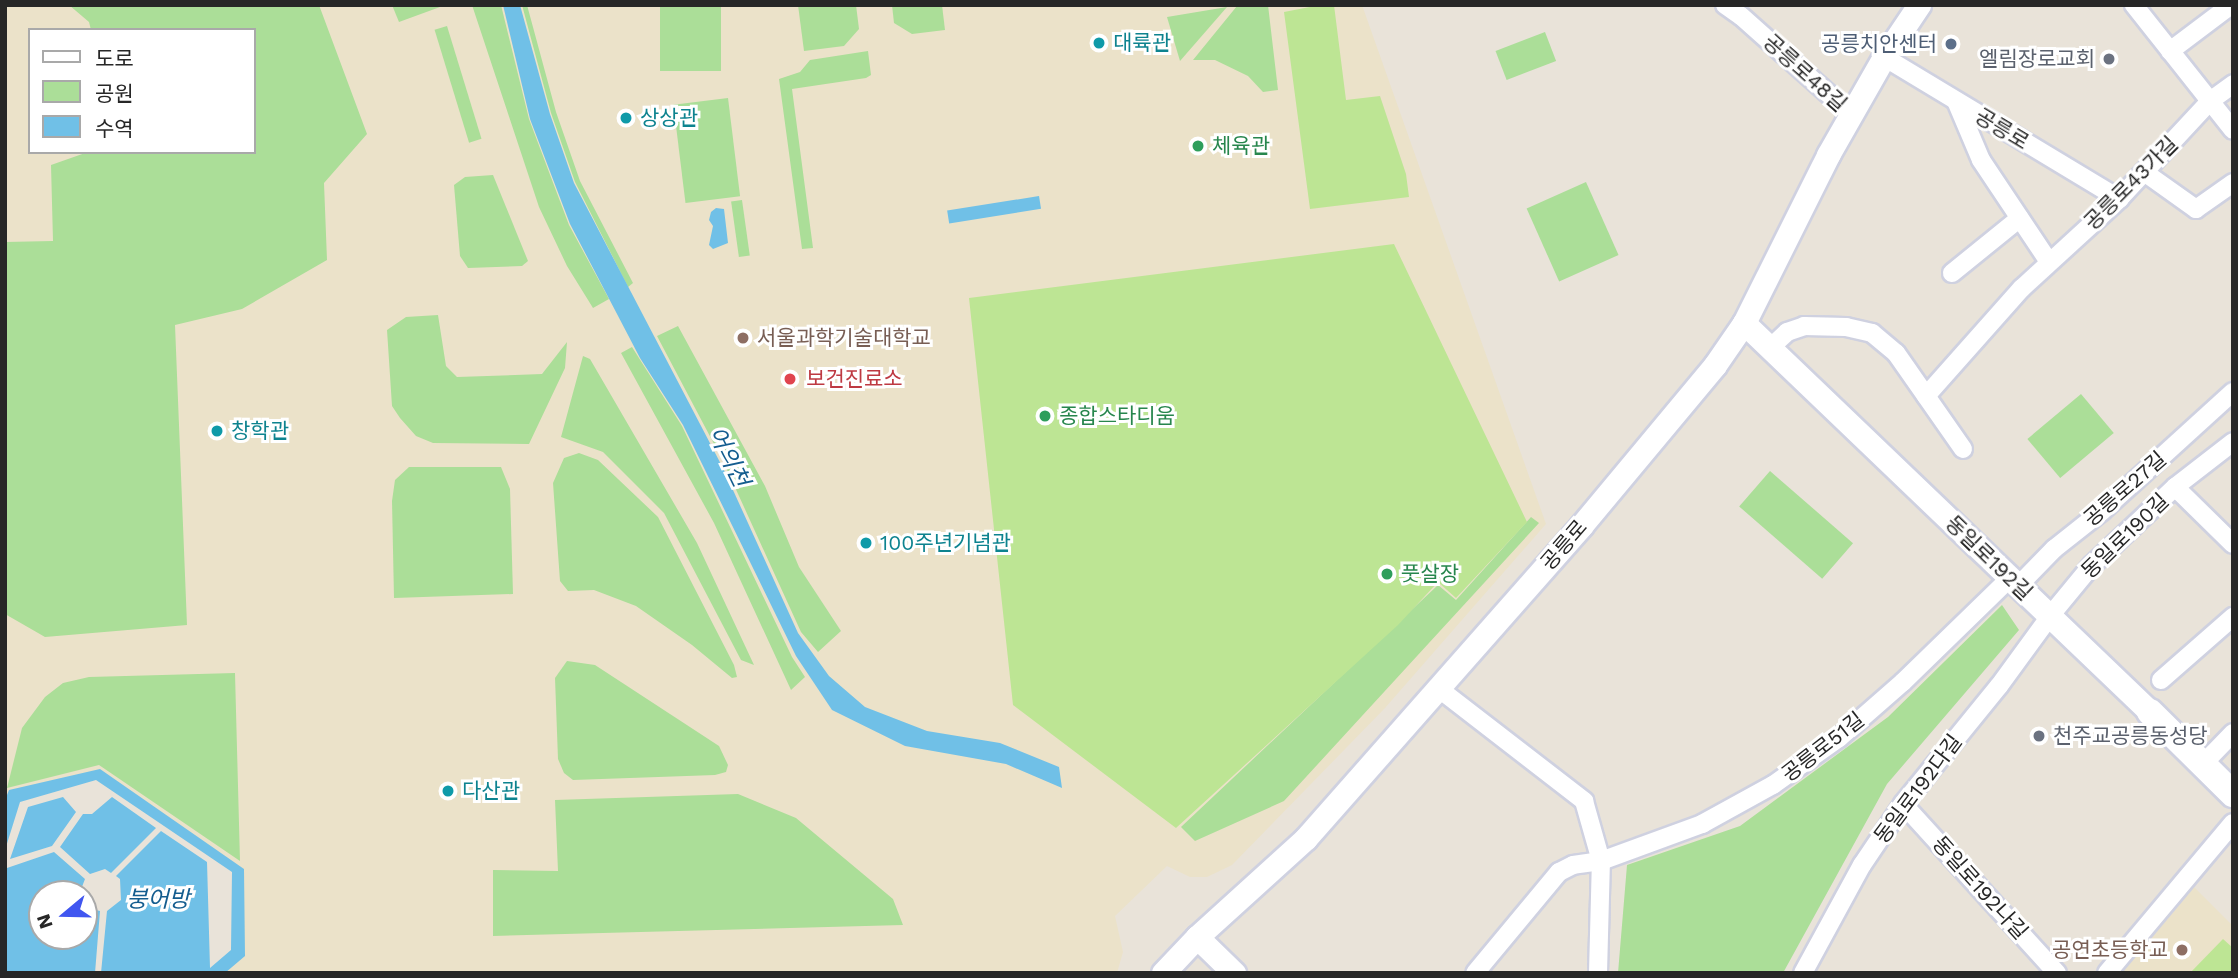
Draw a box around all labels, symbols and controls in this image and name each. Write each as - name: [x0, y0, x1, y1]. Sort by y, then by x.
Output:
- legend: [28, 28, 256, 154]
- street label: 공릉로48길: [1758, 29, 1852, 117]
- place label: 대륙관: [1113, 30, 1171, 56]
- place label: 공릉치안센터: [1821, 31, 1937, 57]
- marker: 대륙관: [1091, 35, 1107, 51]
- marker: 공릉치안센터: [1943, 36, 1959, 52]
- text: 도로: [95, 46, 134, 71]
- place label: 엘림장로교회: [1979, 46, 2095, 72]
- marker: 엘림장로교회: [2101, 51, 2117, 67]
- text: 공원: [95, 81, 134, 106]
- street label: 공릉로: [1971, 103, 2033, 155]
- place label: 상상관: [640, 105, 698, 131]
- marker: 상상관: [618, 110, 634, 126]
- text: 수역: [95, 116, 134, 141]
- street label: 공릉로43가길: [2079, 131, 2183, 235]
- place label: 체육관: [1212, 133, 1270, 159]
- marker: 체육관: [1190, 138, 1206, 154]
- place label: 서울과학기술대학교: [757, 325, 931, 351]
- marker: 서울과학기술대학교: [735, 330, 751, 346]
- place label: 보건진료소: [806, 366, 903, 392]
- marker: 보건진료소: [780, 369, 800, 389]
- place label: 종합스타디움: [1059, 403, 1175, 429]
- marker: 종합스타디움: [1037, 408, 1053, 424]
- place label: 창학관: [231, 418, 289, 444]
- water label: 어의천: [702, 422, 754, 492]
- marker: 창학관: [209, 423, 225, 439]
- street label: 공릉로27길: [2079, 446, 2171, 532]
- street label: 동일로190길: [2076, 488, 2174, 584]
- street label: 동일로192길: [1940, 510, 2038, 606]
- street label: 공릉로: [1535, 515, 1593, 575]
- place label: 100주년기념관: [880, 530, 1011, 556]
- marker: 100주년기념관: [858, 535, 874, 551]
- place label: 풋살장: [1401, 561, 1459, 587]
- marker: 풋살장: [1379, 566, 1395, 582]
- street label: 공릉로51길: [1777, 707, 1869, 787]
- place label: 천주교공릉동성당: [2053, 723, 2208, 749]
- marker: 천주교공릉동성당: [2031, 728, 2047, 744]
- street label: 동일로192다길: [1869, 730, 1967, 848]
- place label: 다산관: [462, 778, 520, 804]
- marker: 다산관: [440, 783, 456, 799]
- street label: 동일로192나길: [1927, 831, 2033, 945]
- north arrow: [28, 880, 98, 950]
- water label: 붕어방: [126, 886, 190, 914]
- text: N: [31, 911, 58, 932]
- place label: 공연초등학교: [2052, 937, 2168, 963]
- marker: 공연초등학교: [2174, 942, 2190, 958]

